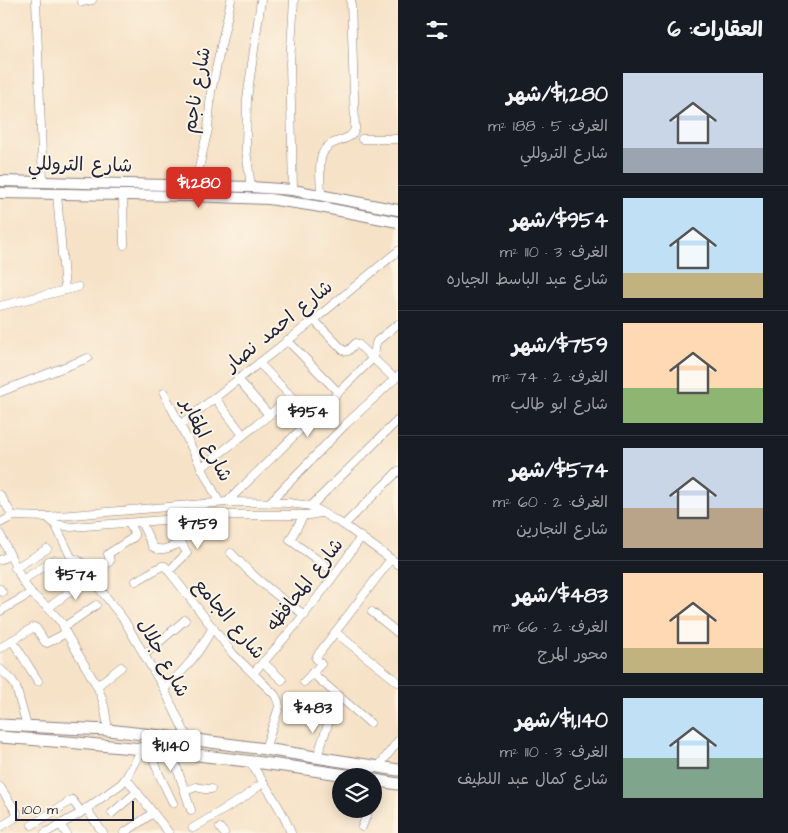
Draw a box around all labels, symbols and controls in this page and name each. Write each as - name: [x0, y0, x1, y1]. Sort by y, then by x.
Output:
- text: العقارات: 6: [668, 15, 763, 44]
- icon: filters: [423, 16, 451, 44]
- street label: شارع ناجم: [176, 45, 218, 135]
- text: $1,280/شهر: [507, 80, 608, 109]
- icon: home: [663, 93, 723, 153]
- text: الغرف: 5 · 188 m²: [488, 115, 608, 137]
- text: شارع التروللي: [520, 142, 608, 164]
- street label: شارع التروللي: [27, 151, 132, 181]
- pin: $1,280: [158, 166, 240, 209]
- text: $1,280: [177, 172, 221, 194]
- text: $954/شهر: [511, 206, 608, 235]
- icon: home: [663, 218, 723, 278]
- text: الغرف: 3 · 110 m²: [500, 241, 608, 263]
- text: شارع عبد الباسط الجياره: [446, 268, 608, 290]
- street label: شارع احمد نصار: [218, 274, 339, 379]
- text: $759/شهر: [512, 331, 608, 360]
- icon: home: [663, 343, 723, 403]
- text: الغرف: 2 · 74 m²: [492, 366, 608, 388]
- street label: شارع المقابر: [172, 392, 239, 487]
- text: شارع ابو طالب: [511, 393, 608, 415]
- pin: $954: [278, 396, 338, 438]
- text: $954: [288, 401, 328, 423]
- text: $574/شهر: [510, 456, 608, 485]
- icon: home: [663, 468, 723, 528]
- text: الغرف: 2 · 60 m²: [493, 491, 608, 513]
- pin: $759: [168, 508, 228, 550]
- text: $759: [178, 513, 218, 535]
- text: شارع النجارين: [516, 518, 608, 540]
- street label: شارع المحافظه: [260, 533, 350, 637]
- pin: $574: [46, 558, 106, 601]
- text: $574: [56, 564, 96, 586]
- street label: شارع الجامع: [187, 573, 271, 665]
- text: $483/شهر: [513, 581, 608, 610]
- icon: home: [663, 593, 723, 653]
- street label: شارع جلال: [130, 614, 196, 702]
- text: الغرف: 2 · 66 m²: [493, 616, 608, 638]
- text: محور المرج: [538, 643, 608, 665]
- pin: $483: [283, 692, 343, 734]
- text: $483: [294, 697, 332, 719]
- text: $1,140/شهر: [515, 706, 608, 735]
- icon: home: [663, 718, 723, 778]
- pin: $1,140: [130, 730, 212, 772]
- text: $1,140: [153, 735, 189, 757]
- text: الغرف: 3 · 110 m²: [500, 741, 608, 763]
- map controls: [332, 768, 382, 818]
- button: layers: [332, 768, 382, 818]
- text: شارع كمال عبد اللطيف: [457, 768, 608, 790]
- scale bar: [15, 798, 134, 821]
- text: 100 m: [22, 800, 58, 820]

